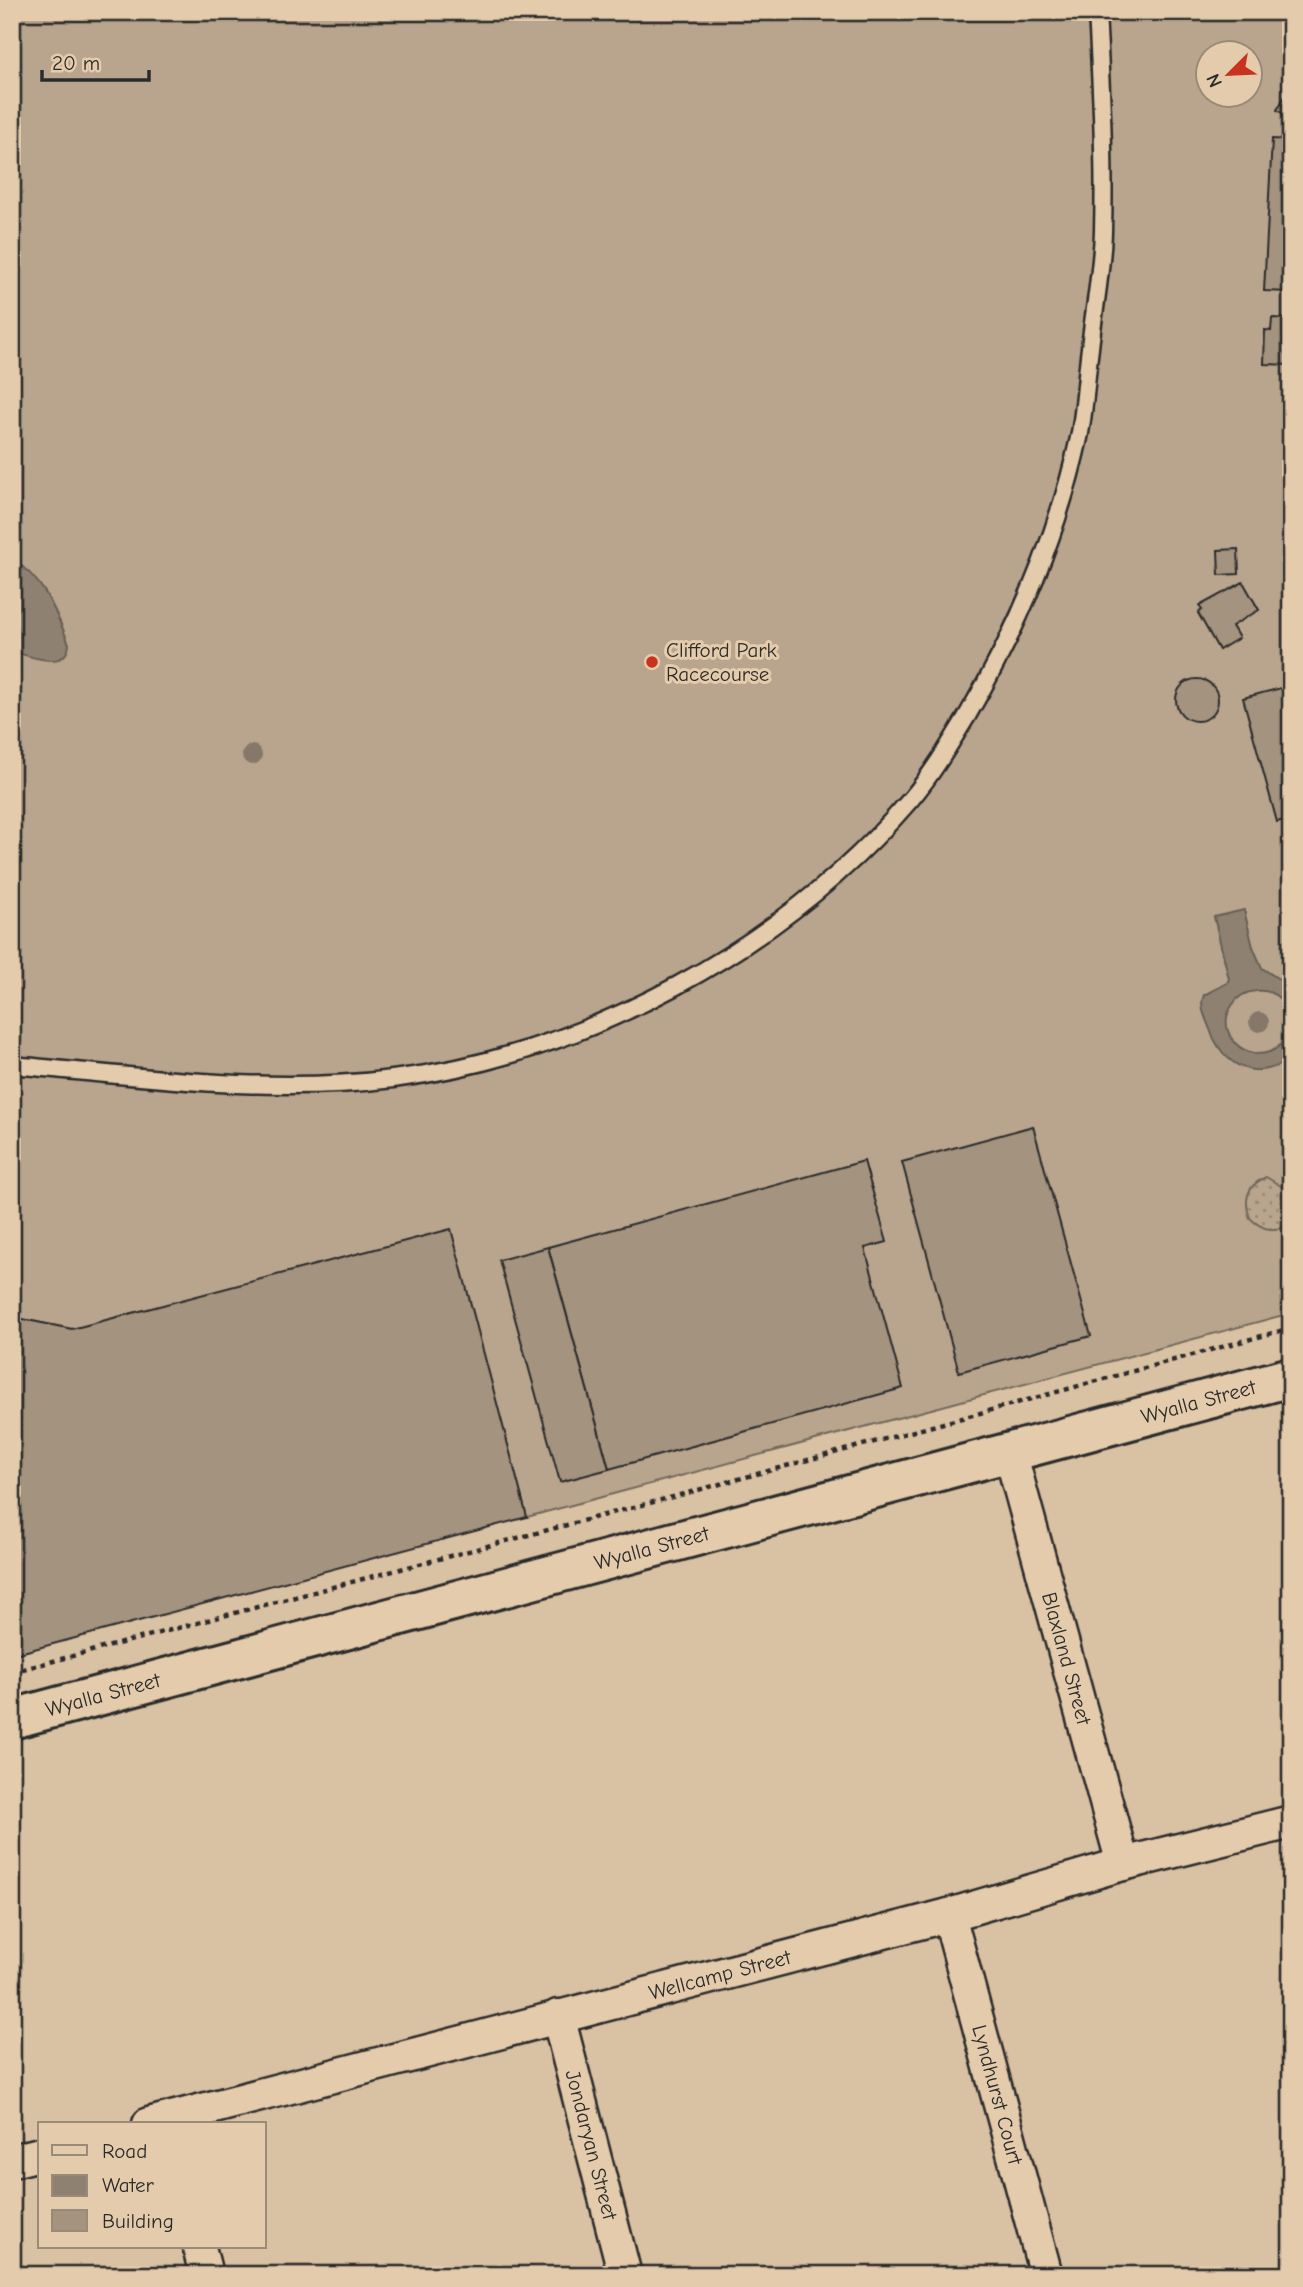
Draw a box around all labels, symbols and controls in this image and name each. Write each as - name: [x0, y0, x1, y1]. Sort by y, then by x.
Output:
- scale bar: [42, 38, 149, 82]
- north arrow: [1194, 38, 1264, 108]
- text: 20 m: [52, 51, 100, 75]
- text: N: [1202, 70, 1227, 91]
- place label: Clifford Park Racecourse: [666, 638, 777, 686]
- marker: Clifford Park Racecourse: [644, 654, 660, 670]
- street label: Wyalla Street: [1138, 1375, 1259, 1429]
- street label: Wyalla Street: [592, 1521, 713, 1575]
- street label: Blaxland Street: [1037, 1589, 1096, 1728]
- street label: Wyalla Street: [43, 1668, 164, 1722]
- street label: Wellcamp Street: [646, 1945, 794, 2005]
- street label: Lyndhurst Court: [967, 2022, 1028, 2168]
- street label: Jondaryan Street: [560, 2067, 622, 2223]
- legend: [38, 2122, 266, 2248]
- text: Road: [102, 2139, 147, 2163]
- text: Water: [102, 2173, 155, 2197]
- text: Building: [102, 2209, 174, 2233]

